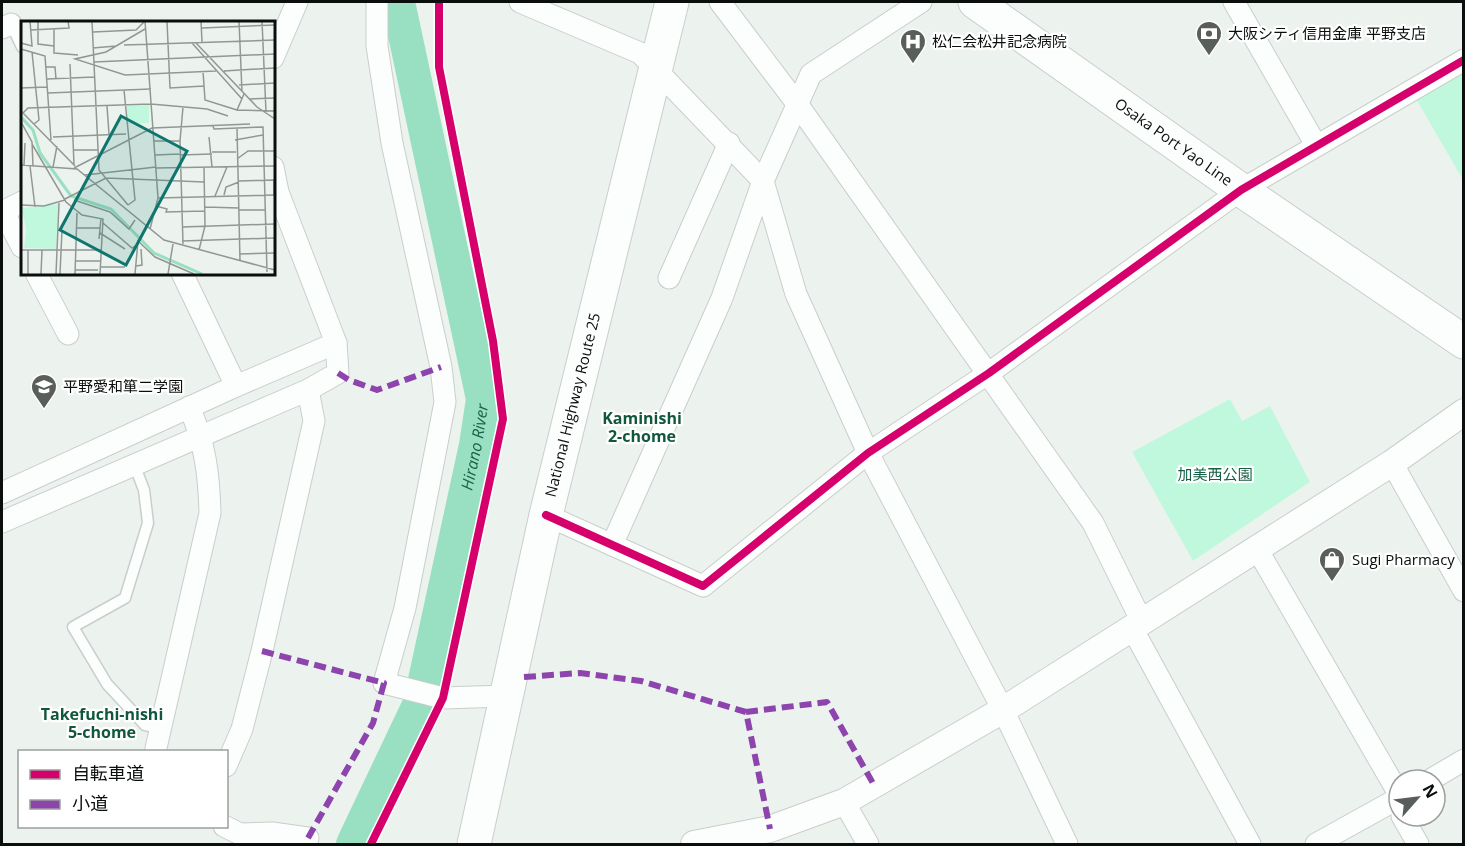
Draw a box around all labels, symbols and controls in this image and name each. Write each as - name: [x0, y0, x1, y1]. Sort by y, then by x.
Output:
- bank icon: 大阪シティ信用金庫 平野支店: [1194, 19, 1224, 57]
- inset map: [21, 21, 274, 274]
- place label: 大阪シティ信用金庫 平野支店: [1228, 23, 1426, 43]
- hospital icon: 松仁会松井記念病院: [898, 27, 928, 65]
- place label: 松仁会松井記念病院: [932, 31, 1067, 51]
- street label: Osaka Port Yao Line: [1111, 93, 1237, 190]
- street label: National Highway Route 25: [540, 311, 604, 499]
- school or university icon: 平野愛和箪二学園: [29, 372, 59, 410]
- place label: 平野愛和箪二学園: [63, 376, 183, 396]
- water label: Hirano River: [456, 401, 493, 492]
- district label: Kaminishi 2-chome: [602, 407, 682, 447]
- park label: 加美西公園: [1177, 464, 1253, 484]
- shop icon: Sugi Pharmacy: [1317, 545, 1347, 583]
- place label: Sugi Pharmacy: [1352, 549, 1455, 569]
- district label: Takefuchi-nishi 5-chome: [41, 703, 163, 743]
- legend: [18, 750, 228, 828]
- text: 自転車道: [72, 761, 144, 785]
- north arrow: [1387, 768, 1447, 828]
- text: N: [1417, 780, 1443, 802]
- text: 小道: [72, 791, 108, 815]

